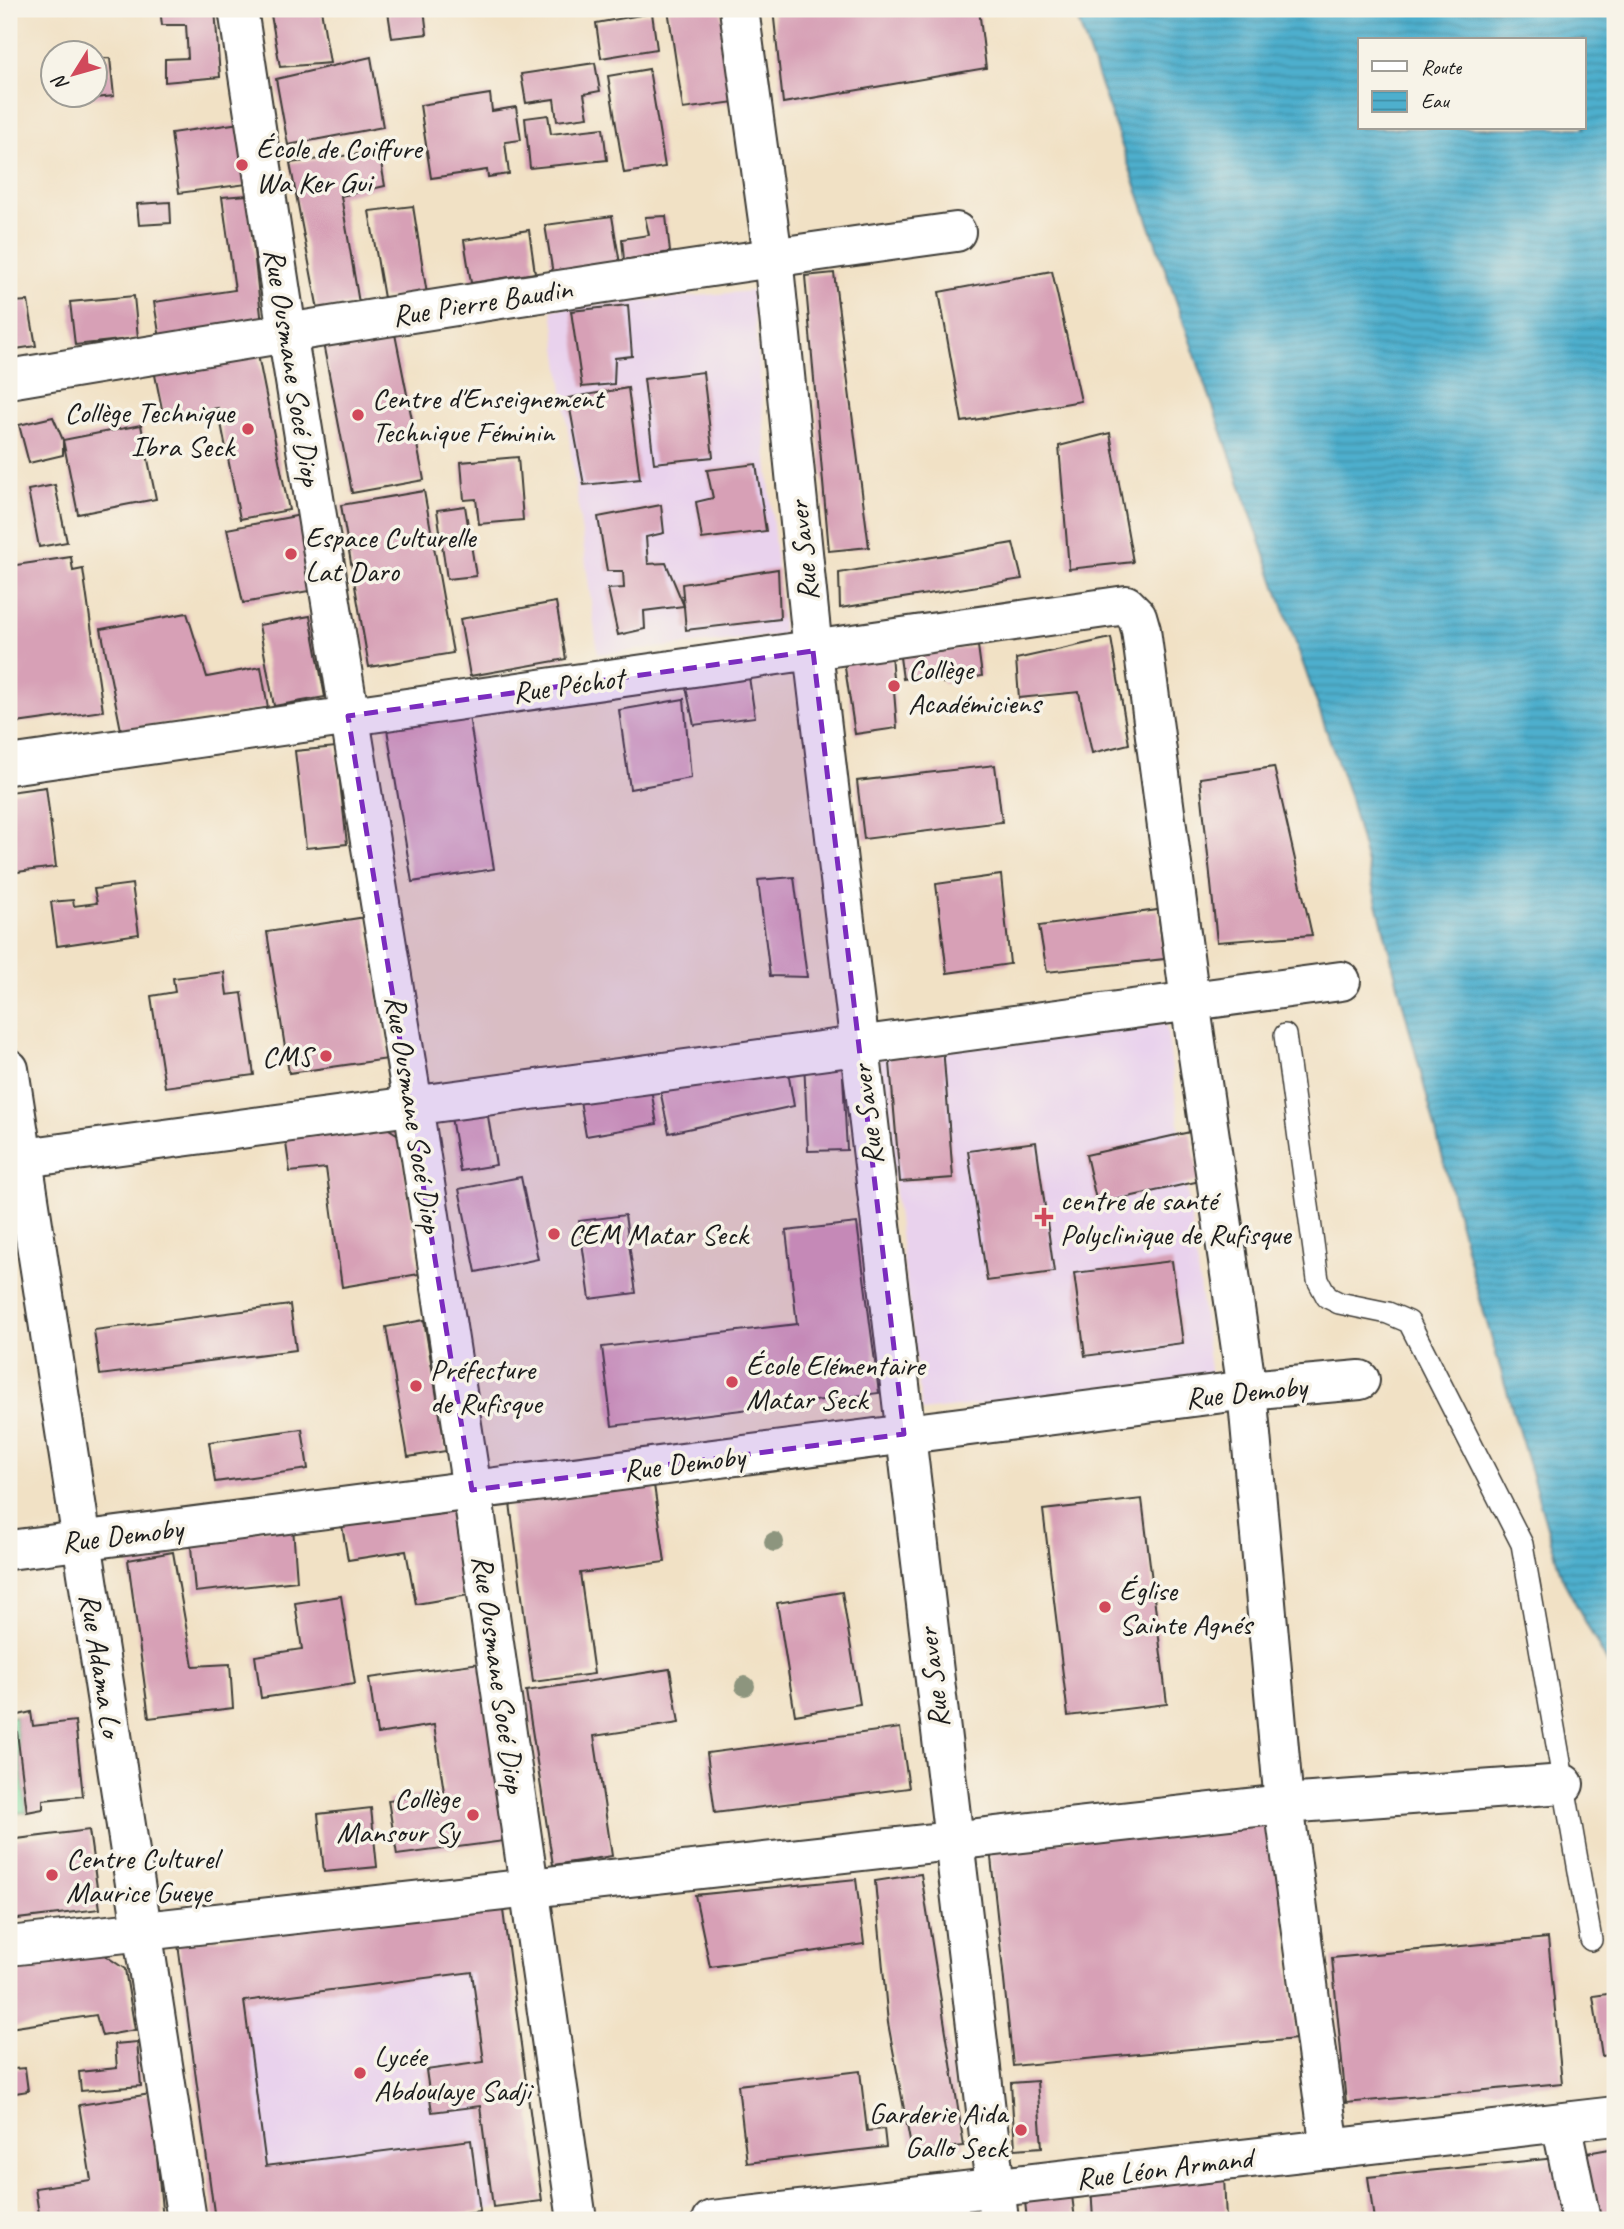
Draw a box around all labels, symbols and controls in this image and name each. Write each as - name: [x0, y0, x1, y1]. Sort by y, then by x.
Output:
- north arrow: [38, 38, 108, 108]
- legend: [1358, 38, 1586, 130]
- text: Route: [1421, 54, 1462, 80]
- text: N: [46, 69, 74, 96]
- text: Eau: [1421, 88, 1450, 114]
- place label: École de Coiffure Wa Ker Gui: [256, 129, 424, 201]
- marker: École de Coiffure Wa Ker Gui: [234, 157, 250, 173]
- street label: Rue Ousmane Socé Diop: [255, 246, 331, 490]
- street label: Rue Pierre Baudin: [389, 269, 576, 335]
- place label: Centre d'Enseignement Technique Féminin: [372, 379, 606, 451]
- place label: Collège Technique Ibra Seck: [65, 393, 236, 465]
- marker: Centre d'Enseignement Technique Féminin: [350, 407, 366, 423]
- marker: Collège Technique Ibra Seck: [240, 421, 256, 437]
- street label: Rue Saver: [779, 497, 827, 603]
- place label: Espace Culturelle Lat Daro: [305, 518, 478, 590]
- marker: Espace Culturelle Lat Daro: [283, 546, 299, 562]
- place label: Collège Académiciens: [908, 650, 1043, 722]
- street label: Rue Péchot: [510, 658, 630, 712]
- marker: Collège Académiciens: [886, 678, 902, 694]
- street label: Rue Ousmane Socé Diop: [376, 993, 452, 1237]
- place label: CMS: [262, 1037, 316, 1075]
- marker: CMS: [318, 1048, 334, 1064]
- street label: Rue Saver: [842, 1061, 892, 1167]
- place label: centre de santé Polyclinique de Rufisque: [1060, 1181, 1293, 1253]
- marker: centre de santé Polyclinique de Rufisque: [1034, 1207, 1054, 1227]
- place label: CEM Matar Seck: [568, 1215, 750, 1253]
- marker: CEM Matar Seck: [546, 1226, 562, 1242]
- place label: École Elémentaire Matar Seck: [746, 1346, 927, 1418]
- place label: Préfecture de Rufisque: [430, 1350, 544, 1422]
- street label: Rue Demoby: [1184, 1366, 1311, 1417]
- marker: École Elémentaire Matar Seck: [724, 1374, 740, 1390]
- marker: Préfecture de Rufisque: [408, 1378, 424, 1394]
- street label: Rue Demoby: [621, 1436, 749, 1489]
- street label: Rue Demoby: [59, 1508, 187, 1561]
- street label: Rue Ousmane Socé Diop: [464, 1553, 535, 1797]
- place label: Église Sainte Agnés: [1119, 1571, 1254, 1643]
- street label: Rue Adama Lo: [71, 1591, 132, 1743]
- marker: Église Sainte Agnés: [1097, 1599, 1113, 1615]
- street label: Rue Saver: [908, 1624, 958, 1730]
- place label: Collège Mansour Sy: [336, 1779, 462, 1851]
- marker: Collège Mansour Sy: [465, 1807, 481, 1823]
- place label: Centre Culturel Maurice Gueye: [66, 1839, 223, 1911]
- marker: Centre Culturel Maurice Gueye: [44, 1867, 60, 1883]
- place label: Lycée Abdoulaye Sadji: [374, 2037, 534, 2109]
- marker: Lycée Abdoulaye Sadji: [352, 2065, 368, 2081]
- place label: Garderie Aida Gallo Seck: [869, 2094, 1010, 2166]
- marker: Garderie Aida Gallo Seck: [1013, 2122, 1029, 2138]
- street label: Rue Léon Armand: [1074, 2138, 1258, 2198]

